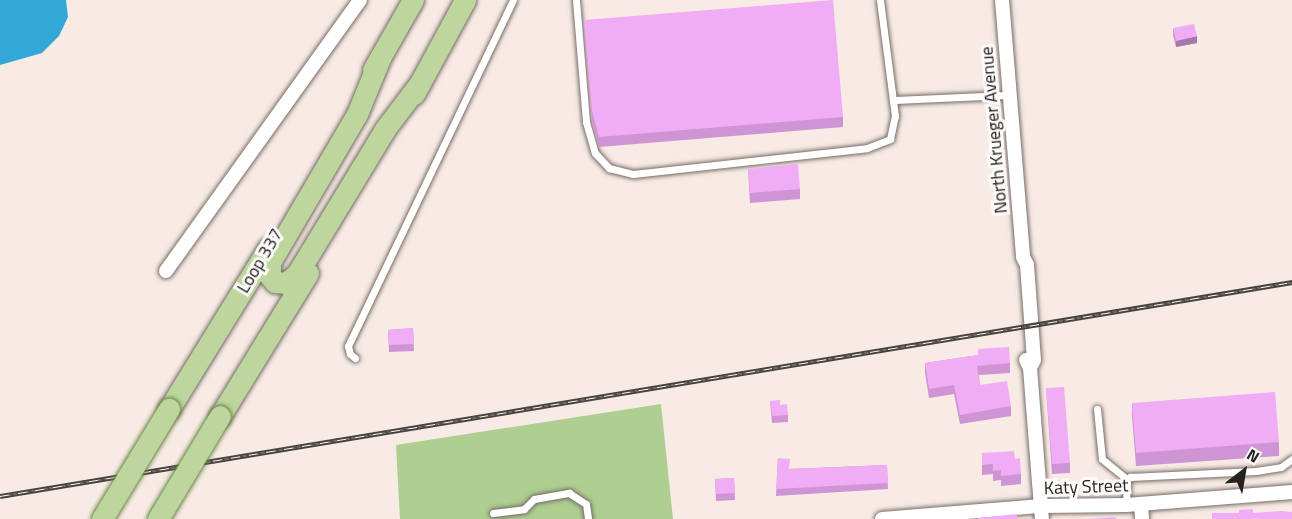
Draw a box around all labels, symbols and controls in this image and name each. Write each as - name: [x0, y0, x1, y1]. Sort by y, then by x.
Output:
- street label: North Krueger Avenue: [976, 46, 1012, 214]
- street label: Loop 337: [232, 225, 288, 297]
- north arrow: [1214, 441, 1274, 501]
- text: N: [1242, 442, 1264, 469]
- street label: Katy Street: [1043, 475, 1129, 499]

